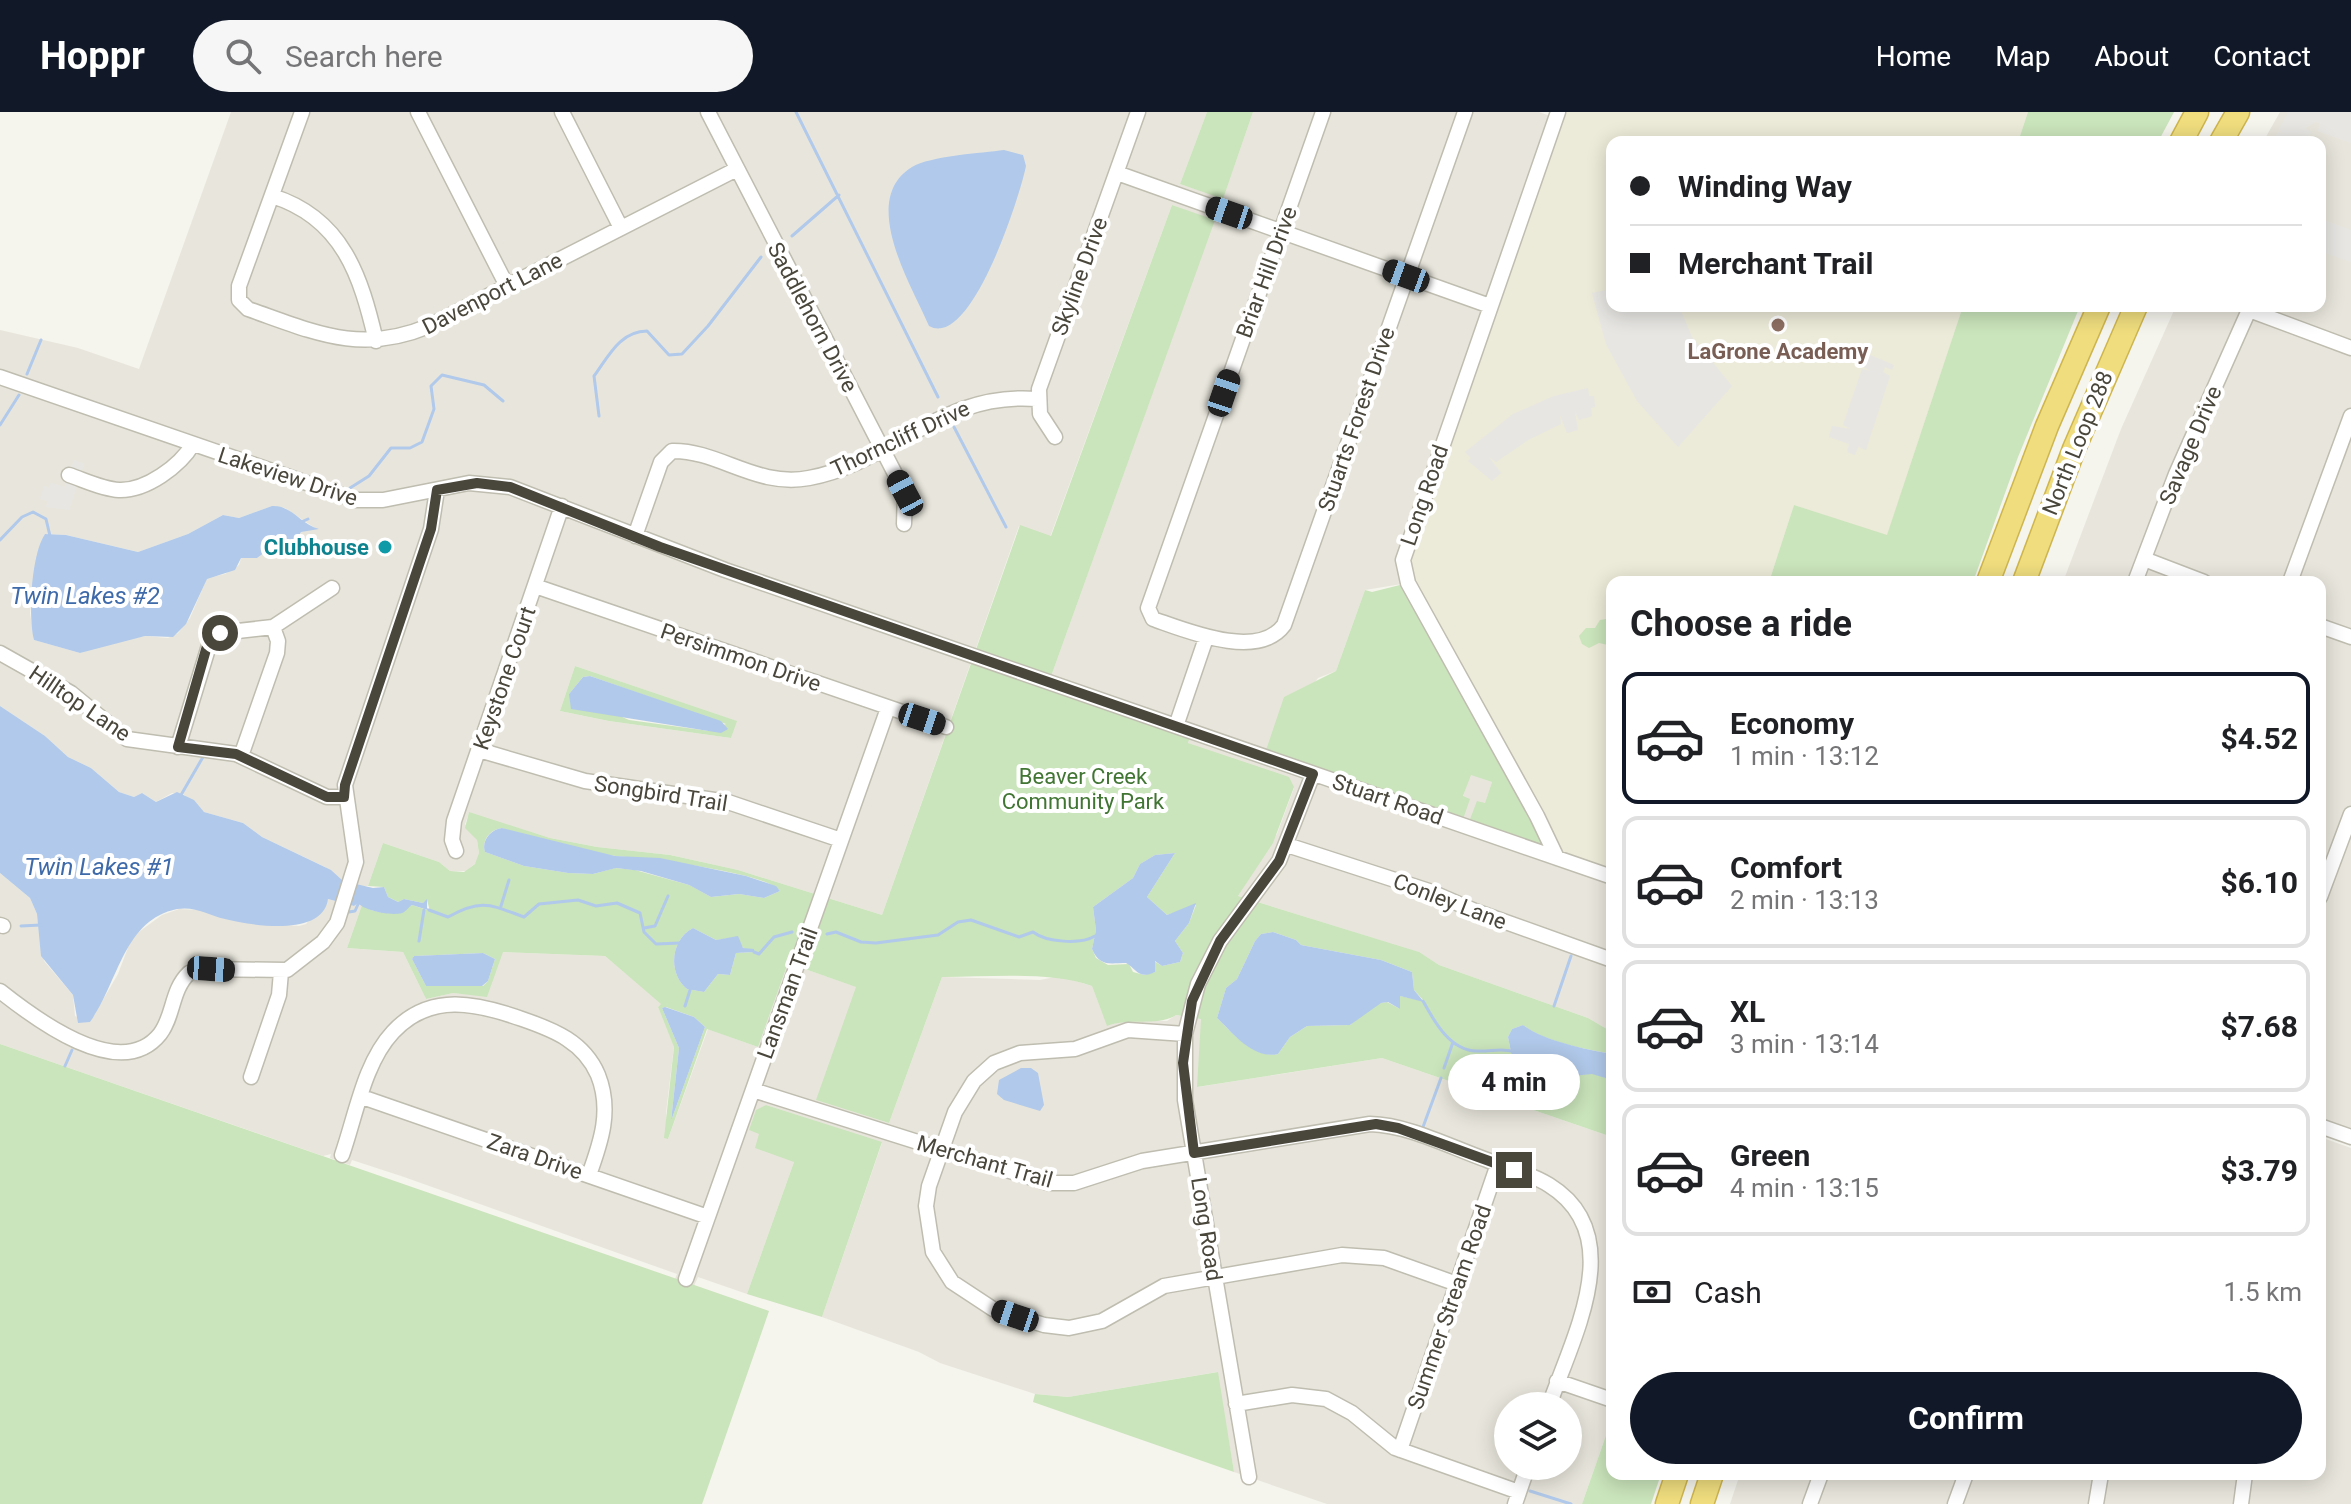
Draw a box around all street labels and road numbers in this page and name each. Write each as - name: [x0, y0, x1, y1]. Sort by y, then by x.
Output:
- street label: Briar Hill Drive: [1231, 203, 1302, 341]
- street label: Skyline Drive: [1047, 214, 1112, 339]
- street label: Saddlehorn Drive: [763, 238, 863, 396]
- street label: Davenport Lane: [418, 247, 566, 339]
- street label: Stuarts Forest Drive: [1313, 324, 1400, 515]
- street label: North Loop 288: [2037, 368, 2118, 519]
- street label: Savage Drive: [2154, 382, 2227, 508]
- street label: Thorncliff Drive: [827, 395, 973, 481]
- street label: Lakeview Drive: [215, 442, 361, 511]
- street label: Long Road: [1396, 442, 1453, 549]
- street label: Keystone Court: [468, 603, 541, 753]
- street label: Persimmon Drive: [657, 618, 824, 697]
- street label: Hilltop Lane: [24, 660, 135, 746]
- street label: Stuart Road: [1329, 769, 1447, 830]
- street label: Songbird Trail: [593, 771, 729, 816]
- street label: Conley Lane: [1390, 868, 1510, 935]
- street label: Lansman Trail: [752, 924, 823, 1062]
- street label: Zara Drive: [484, 1129, 586, 1184]
- street label: Merchant Trail: [914, 1130, 1056, 1193]
- street label: Long Road: [1186, 1175, 1227, 1283]
- street label: Summer Stream Road: [1403, 1202, 1496, 1413]

